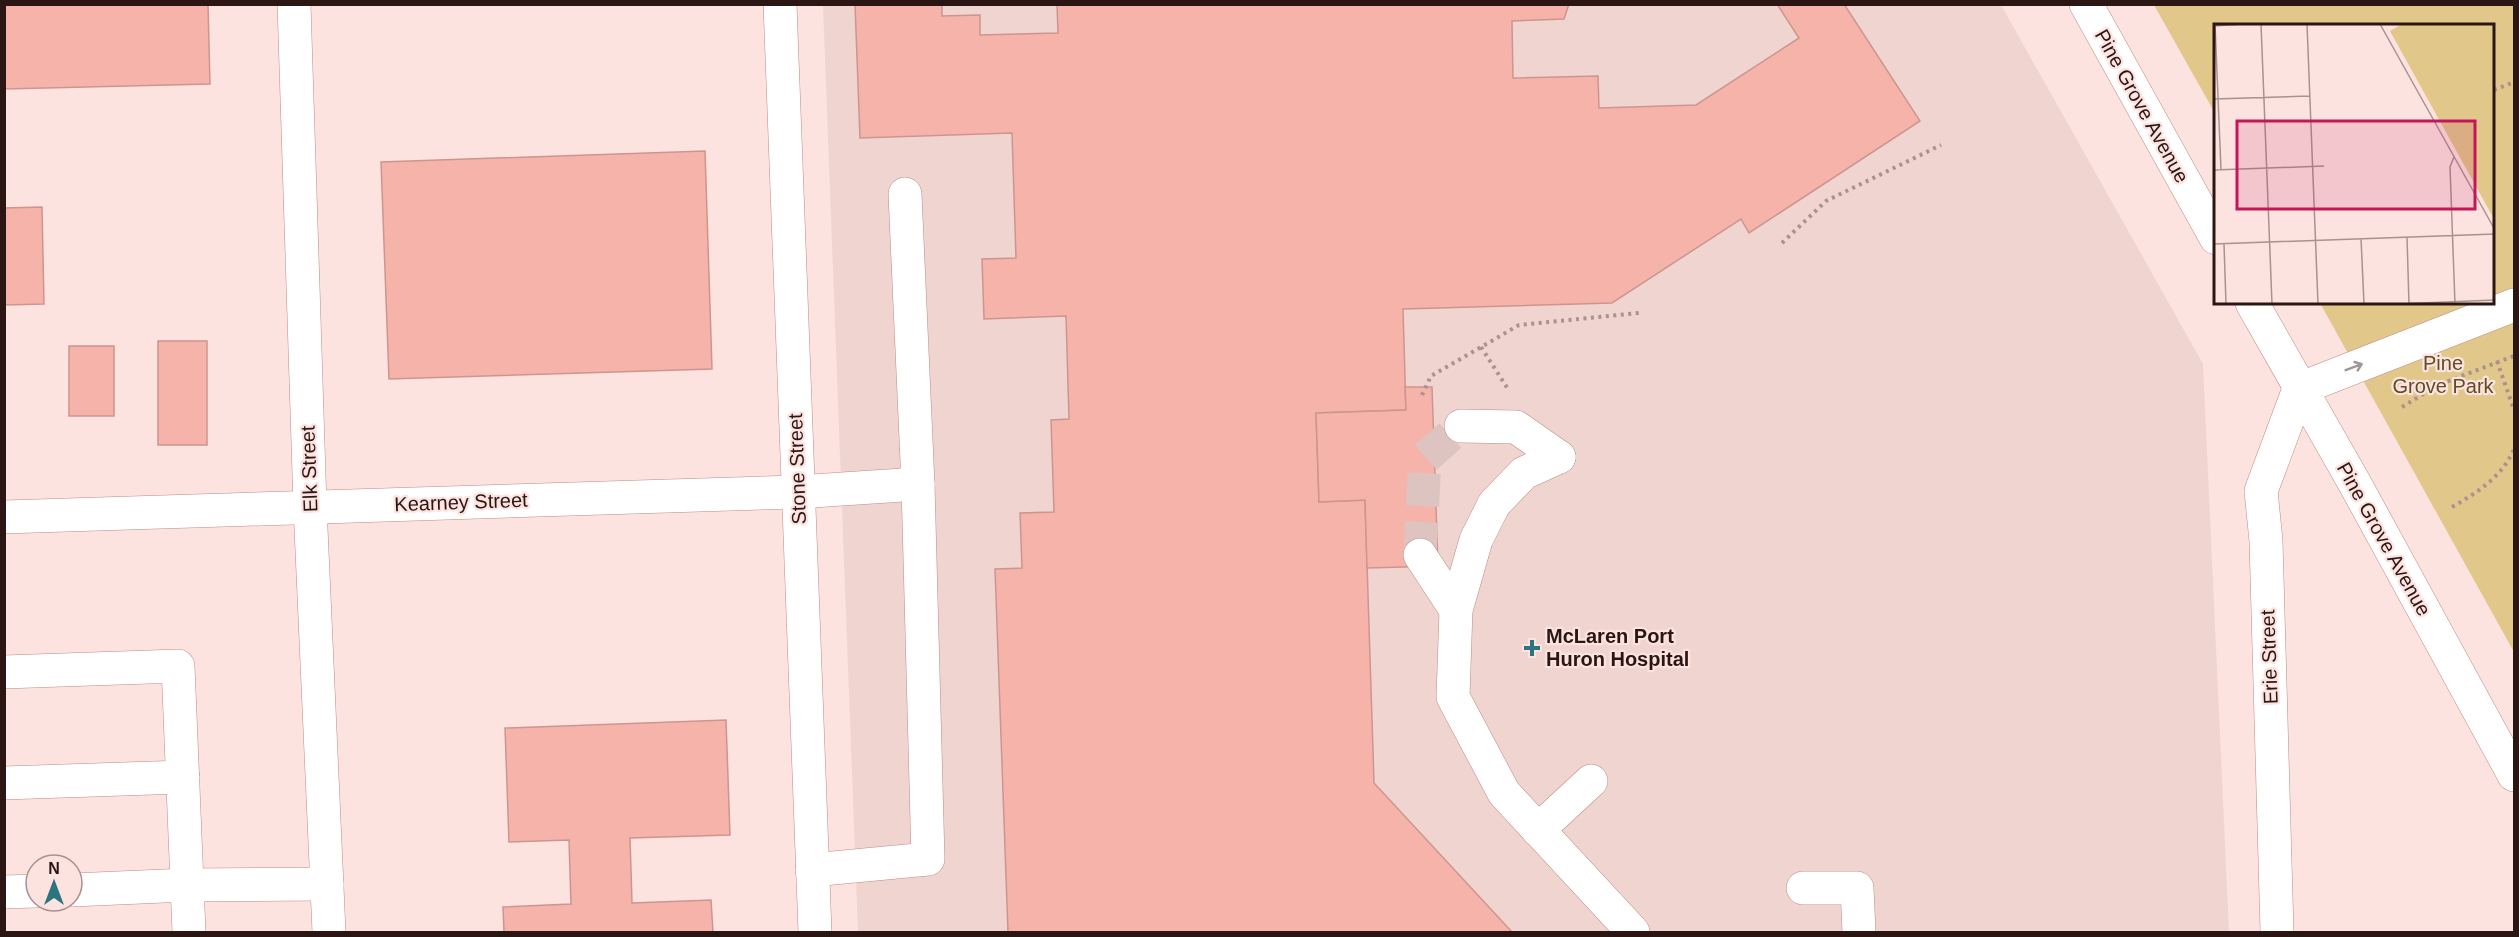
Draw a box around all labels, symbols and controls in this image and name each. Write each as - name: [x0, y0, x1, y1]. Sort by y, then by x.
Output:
- inset map: [2214, 24, 2495, 304]
- street label: Pine Grove Avenue: [2091, 25, 2193, 187]
- park label: Pine Grove Park: [2392, 352, 2495, 397]
- one-way arrow: [2344, 361, 2363, 372]
- street label: Stone Street: [784, 413, 810, 525]
- street label: Elk Street: [296, 425, 322, 513]
- street label: Pine Grove Avenue: [2333, 458, 2435, 620]
- street label: Kearney Street: [394, 489, 528, 515]
- street label: Erie Street: [2256, 609, 2282, 705]
- place label: McLaren Port Huron Hospital: [1546, 625, 1689, 670]
- marker: McLaren Port Huron Hospital: [1523, 639, 1541, 657]
- north arrow: [24, 853, 84, 913]
- text: N: [48, 860, 60, 877]

